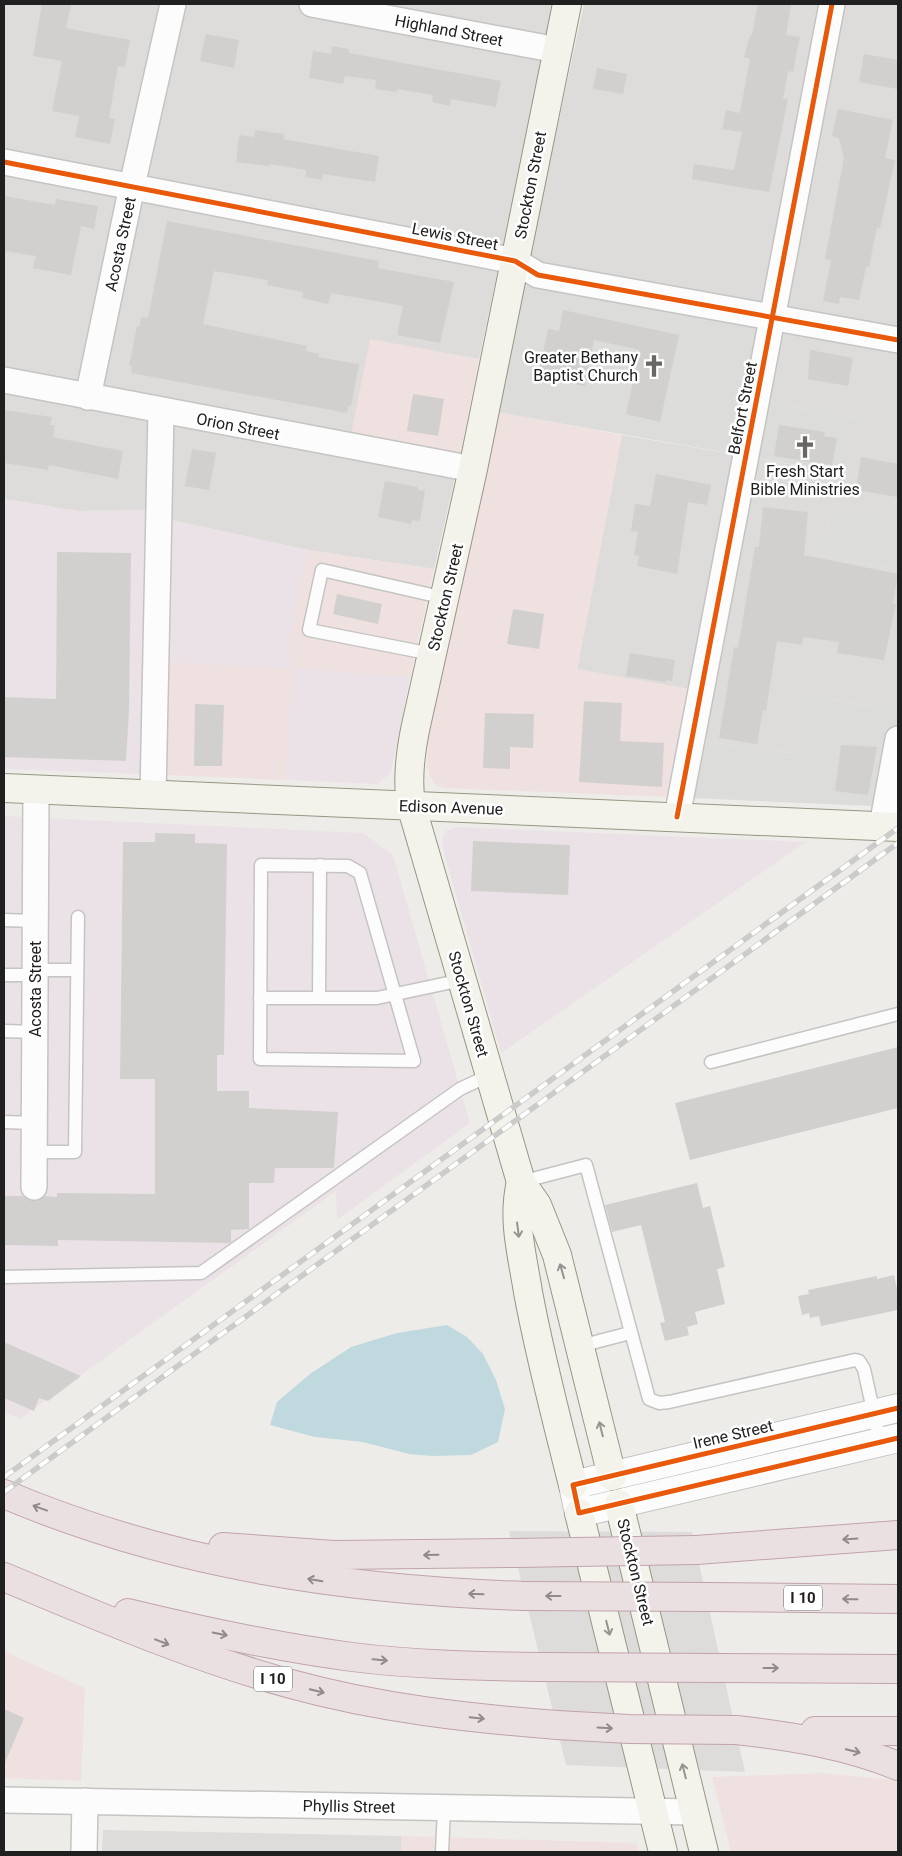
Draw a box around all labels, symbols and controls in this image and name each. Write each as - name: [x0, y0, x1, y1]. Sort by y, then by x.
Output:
- street label: Highland Street: [393, 11, 505, 50]
- street label: Stockton Street: [511, 130, 550, 241]
- street label: Acosta Street: [101, 195, 140, 293]
- street label: Lewis Street: [410, 219, 500, 254]
- place label: Greater Bethany Baptist Church: [524, 348, 638, 385]
- church icon: Greater Bethany Baptist Church: [641, 353, 667, 379]
- street label: Belfort Street: [724, 360, 761, 456]
- street label: Orion Street: [195, 409, 281, 444]
- church icon: Fresh Start Bible Ministries: [792, 434, 818, 460]
- place label: Fresh Start Bible Ministries: [750, 462, 860, 499]
- street label: Stockton Street: [424, 542, 467, 653]
- street label: Edison Avenue: [398, 796, 503, 819]
- street label: Acosta Street: [26, 941, 45, 1037]
- street label: Stockton Street: [444, 949, 493, 1059]
- one-way arrow: [513, 1222, 523, 1238]
- one-way arrow: [556, 1263, 566, 1279]
- street label: Irene Street: [691, 1416, 775, 1453]
- one-way arrow: [595, 1421, 605, 1437]
- one-way arrow: [33, 1503, 48, 1512]
- street label: Stockton Street: [613, 1517, 658, 1627]
- one-way arrow: [842, 1534, 858, 1544]
- one-way arrow: [423, 1550, 440, 1560]
- one-way arrow: [307, 1575, 323, 1585]
- road number: I 10: [784, 1586, 822, 1610]
- one-way arrow: [469, 1590, 485, 1599]
- one-way arrow: [545, 1591, 562, 1601]
- one-way arrow: [842, 1594, 858, 1604]
- one-way arrow: [604, 1620, 613, 1636]
- one-way arrow: [211, 1630, 227, 1639]
- one-way arrow: [154, 1637, 169, 1647]
- one-way arrow: [372, 1655, 388, 1665]
- one-way arrow: [762, 1663, 779, 1673]
- road number: I 10: [254, 1666, 292, 1692]
- one-way arrow: [309, 1687, 325, 1696]
- one-way arrow: [469, 1713, 485, 1723]
- one-way arrow: [597, 1723, 613, 1733]
- one-way arrow: [844, 1747, 860, 1756]
- one-way arrow: [679, 1763, 689, 1779]
- street label: Phyllis Street: [303, 1796, 395, 1817]

